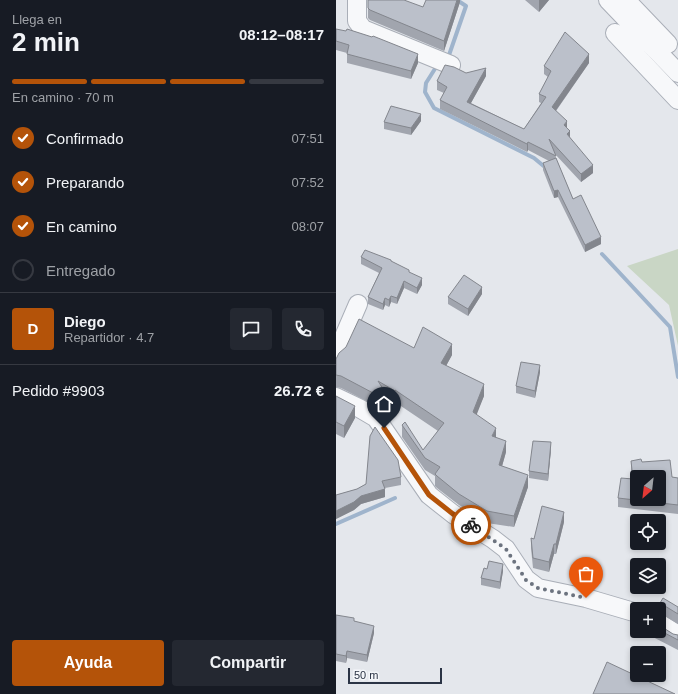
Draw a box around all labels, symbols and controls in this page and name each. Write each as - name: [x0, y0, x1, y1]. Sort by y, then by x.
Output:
- text: Llega en: [12, 12, 62, 27]
- text: 08:12–08:17: [239, 26, 324, 43]
- text: 2 min: [12, 27, 80, 57]
- text: En camino · 70 m: [12, 90, 114, 105]
- icon: check: [12, 127, 34, 149]
- text: Confirmado: [46, 130, 124, 147]
- text: 07:51: [291, 131, 324, 146]
- icon: check: [12, 171, 34, 193]
- text: Preparando: [46, 174, 124, 191]
- text: 07:52: [291, 175, 324, 190]
- icon: check: [12, 215, 34, 237]
- text: En camino: [46, 218, 117, 235]
- text: 08:07: [291, 219, 324, 234]
- text: Entregado: [46, 262, 115, 279]
- button: chat: [230, 308, 272, 350]
- button: phone: [282, 308, 324, 350]
- text: Diego: [64, 313, 106, 330]
- text: D: [28, 320, 38, 337]
- text: Repartidor · 4.7: [64, 330, 154, 345]
- text: Pedido #9903: [12, 382, 105, 399]
- text: 26.72 €: [274, 382, 324, 399]
- pin: [367, 387, 401, 428]
- icon: home: [373, 393, 395, 415]
- north arrow: [630, 470, 666, 506]
- map controls: [630, 470, 666, 682]
- courier: [451, 505, 491, 545]
- icon: bike: [460, 514, 482, 536]
- button: locate: [630, 514, 666, 550]
- pin: [569, 557, 603, 598]
- button: layers: [630, 558, 666, 594]
- icon: bag: [575, 563, 597, 585]
- button: +: [630, 602, 666, 638]
- button: Ayuda: [12, 640, 164, 686]
- button: Compartir: [172, 640, 324, 686]
- button: −: [630, 646, 666, 682]
- scale bar: [348, 666, 442, 685]
- text: 50 m: [354, 669, 378, 681]

